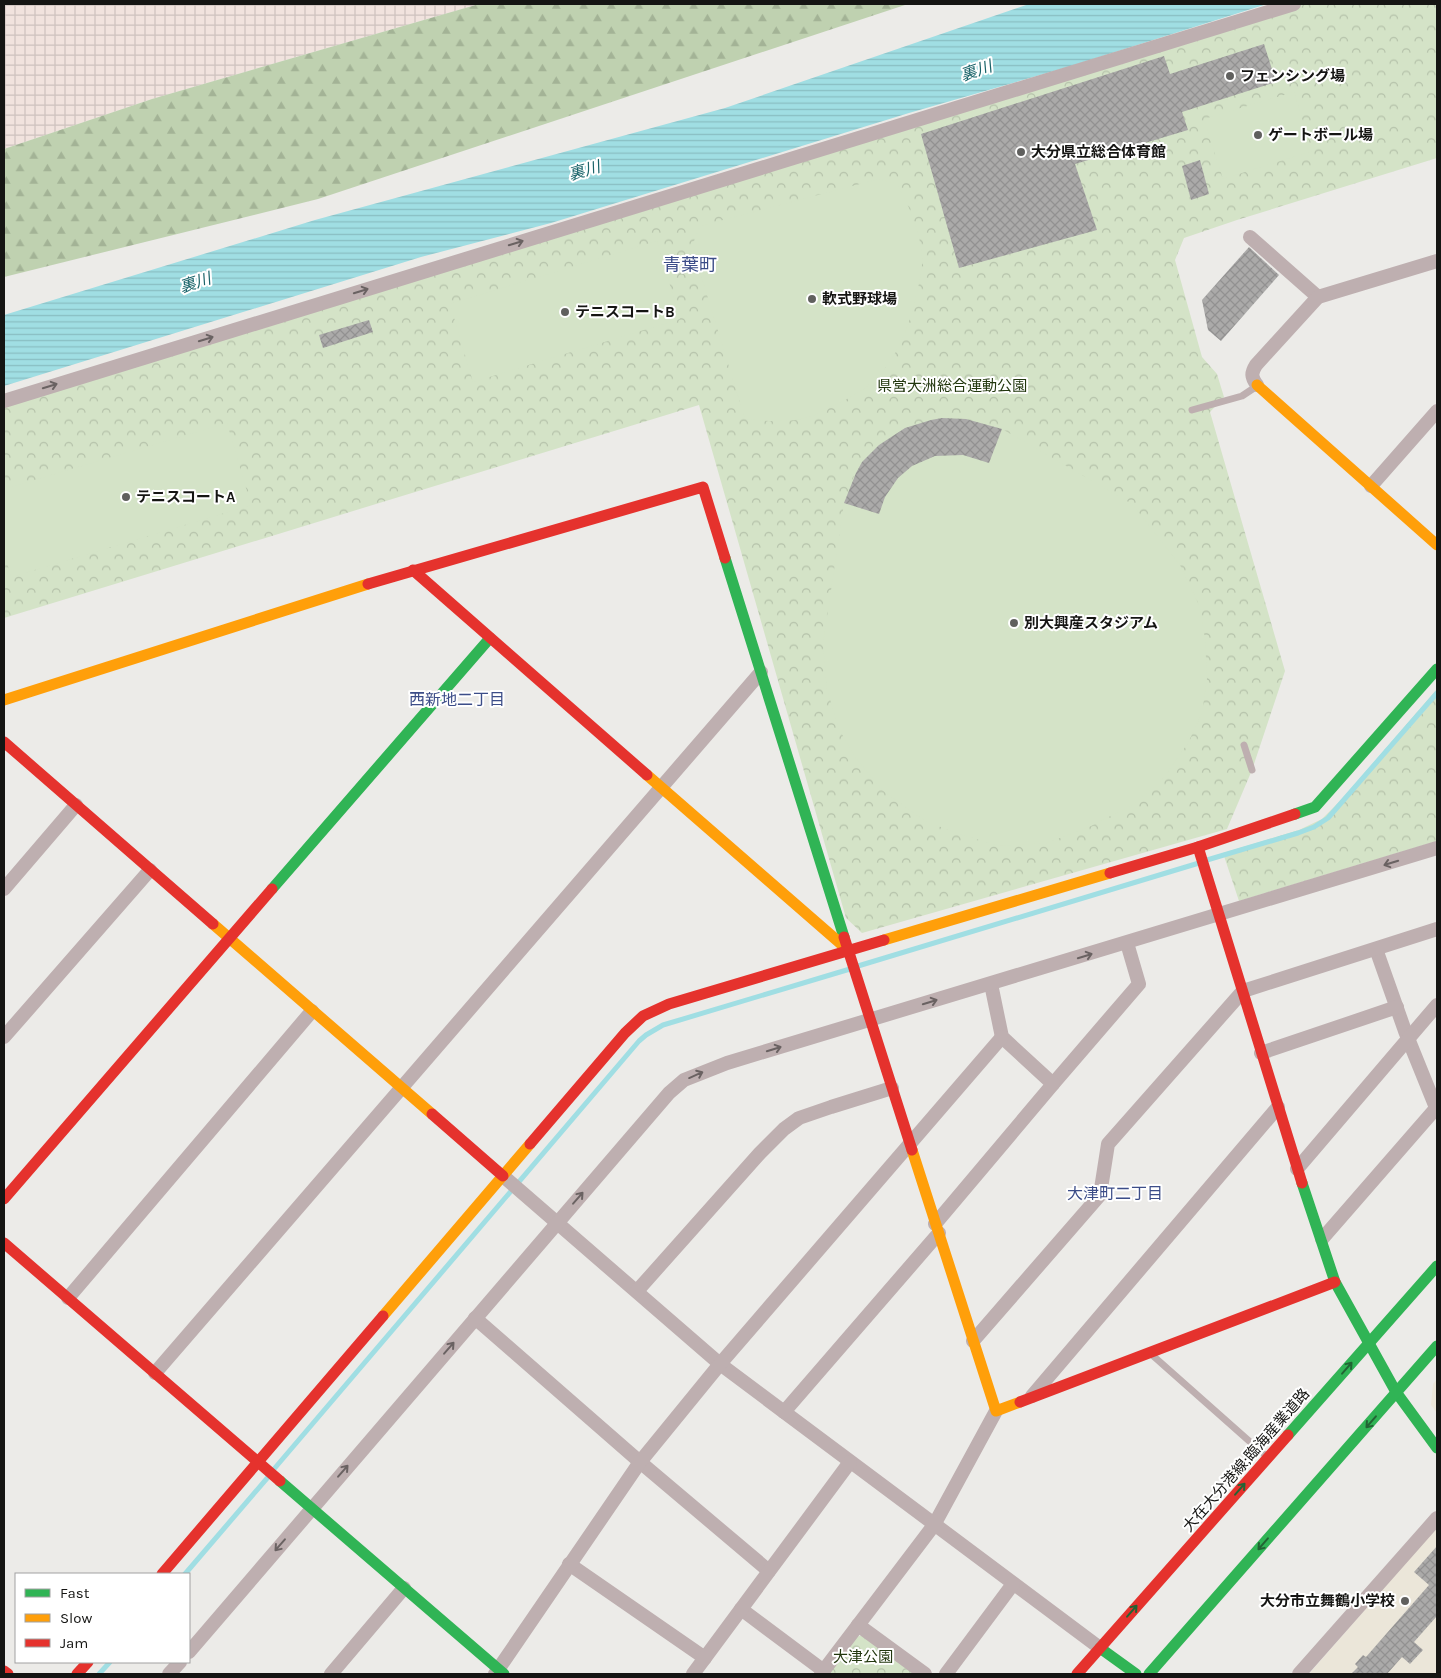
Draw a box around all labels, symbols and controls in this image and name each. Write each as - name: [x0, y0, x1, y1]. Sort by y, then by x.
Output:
- water label: 裏川: [958, 56, 996, 85]
- place label: フェンシング場: [1240, 67, 1345, 85]
- marker: フェンシング場: [1224, 70, 1236, 82]
- place label: ゲートボール場: [1268, 126, 1373, 144]
- marker: ゲートボール場: [1252, 129, 1264, 141]
- place label: 大分県立総合体育館: [1031, 143, 1166, 161]
- marker: 大分県立総合体育館: [1015, 146, 1027, 158]
- water label: 裏川: [566, 156, 604, 184]
- one-way arrow: [508, 238, 524, 247]
- district label: 青葉町: [663, 254, 717, 276]
- water label: 裏川: [177, 268, 215, 296]
- one-way arrow: [353, 285, 369, 295]
- place label: 軟式野球場: [822, 290, 897, 308]
- marker: 軟式野球場: [806, 293, 818, 305]
- place label: テニスコートB: [575, 303, 675, 321]
- marker: テニスコートB: [559, 306, 571, 318]
- one-way arrow: [197, 333, 213, 343]
- park label: 県営大洲総合運動公園: [877, 377, 1027, 395]
- one-way arrow: [42, 381, 58, 391]
- place label: テニスコートA: [136, 488, 236, 506]
- marker: テニスコートA: [120, 491, 132, 503]
- place label: 別大興産スタジアム: [1024, 614, 1158, 632]
- marker: 別大興産スタジアム: [1008, 617, 1020, 629]
- district label: 西新地二丁目: [409, 690, 505, 709]
- one-way arrow: [1383, 858, 1399, 868]
- one-way arrow: [1077, 950, 1093, 960]
- one-way arrow: [921, 997, 937, 1007]
- one-way arrow: [766, 1044, 782, 1054]
- one-way arrow: [688, 1069, 703, 1079]
- district label: 大津町二丁目: [1067, 1184, 1163, 1203]
- one-way arrow: [572, 1192, 584, 1205]
- one-way arrow: [444, 1342, 455, 1355]
- one-way arrow: [1342, 1361, 1353, 1374]
- street label: 大在大分港線;臨海産業道路: [1179, 1385, 1313, 1535]
- one-way arrow: [1365, 1415, 1376, 1428]
- one-way arrow: [338, 1465, 349, 1478]
- one-way arrow: [1234, 1483, 1246, 1496]
- one-way arrow: [1258, 1537, 1269, 1550]
- one-way arrow: [274, 1539, 286, 1552]
- legend: [15, 1573, 190, 1663]
- text: Fast: [60, 1584, 90, 1602]
- place label: 大分市立舞鶴小学校: [1260, 1592, 1395, 1610]
- marker: 大分市立舞鶴小学校: [1399, 1595, 1411, 1607]
- one-way arrow: [1126, 1605, 1137, 1618]
- text: Slow: [60, 1609, 92, 1627]
- text: Jam: [60, 1634, 88, 1652]
- park label: 大津公園: [833, 1648, 893, 1666]

